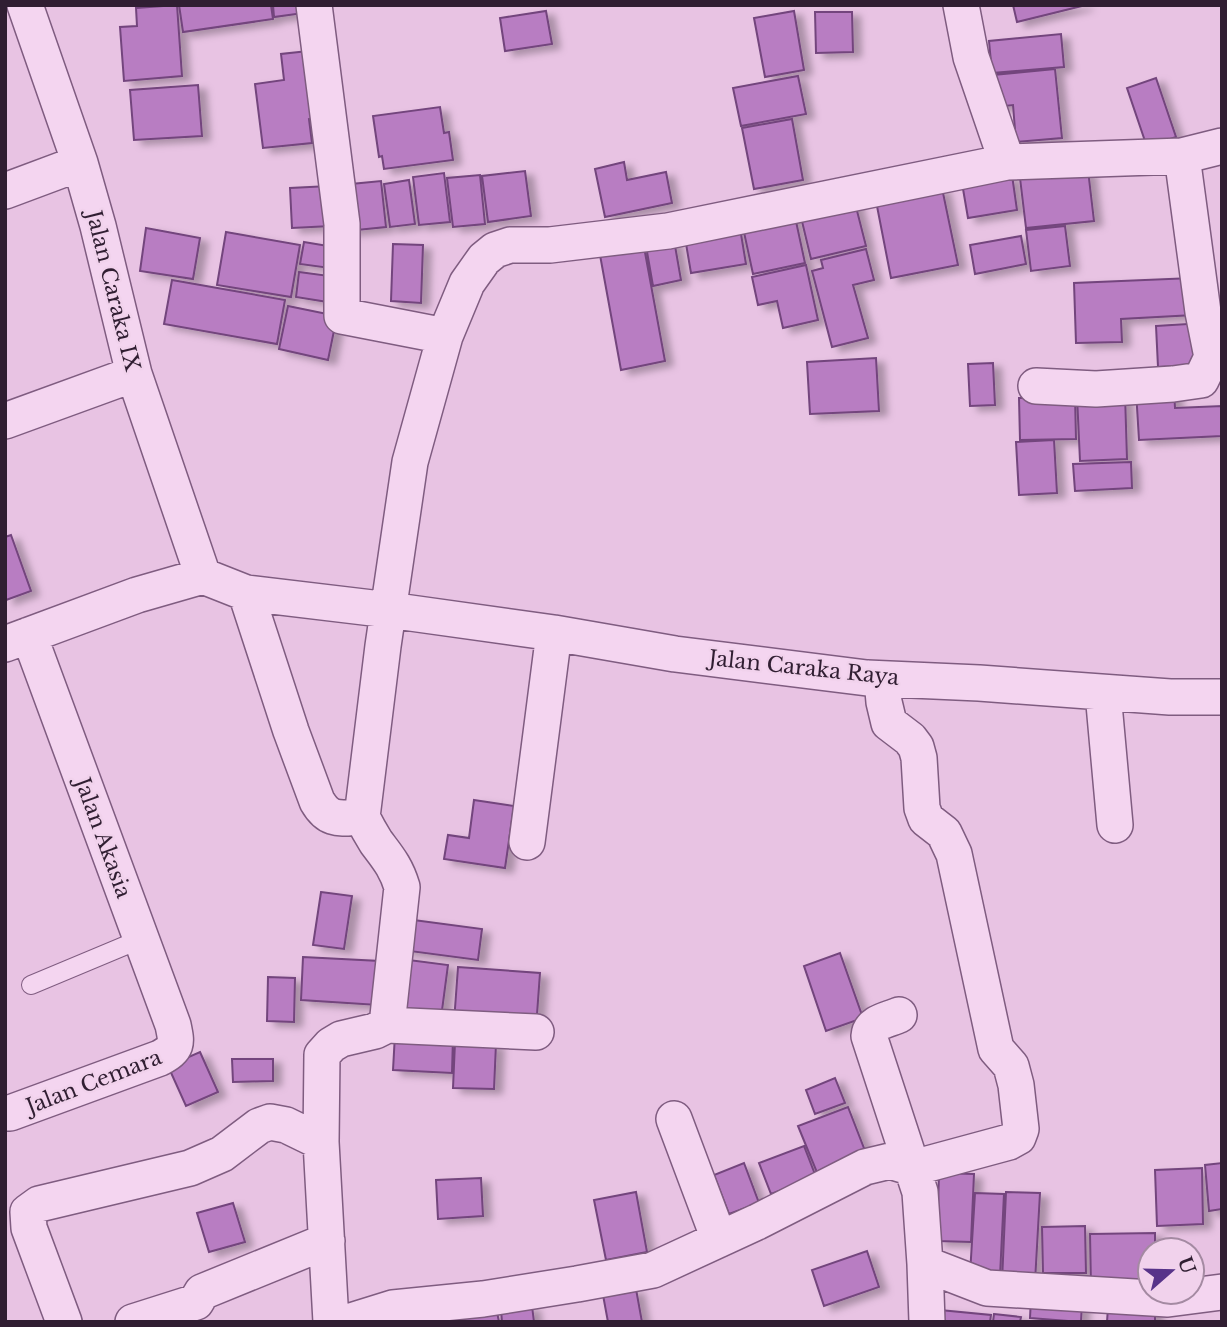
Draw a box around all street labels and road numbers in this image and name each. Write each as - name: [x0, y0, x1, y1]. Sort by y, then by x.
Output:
- street label: Jalan Caraka IX: [80, 205, 146, 375]
- street label: Jalan Caraka Raya: [705, 645, 901, 691]
- street label: Jalan Akasia: [68, 771, 137, 902]
- street label: Jalan Cemara: [20, 1044, 166, 1121]

